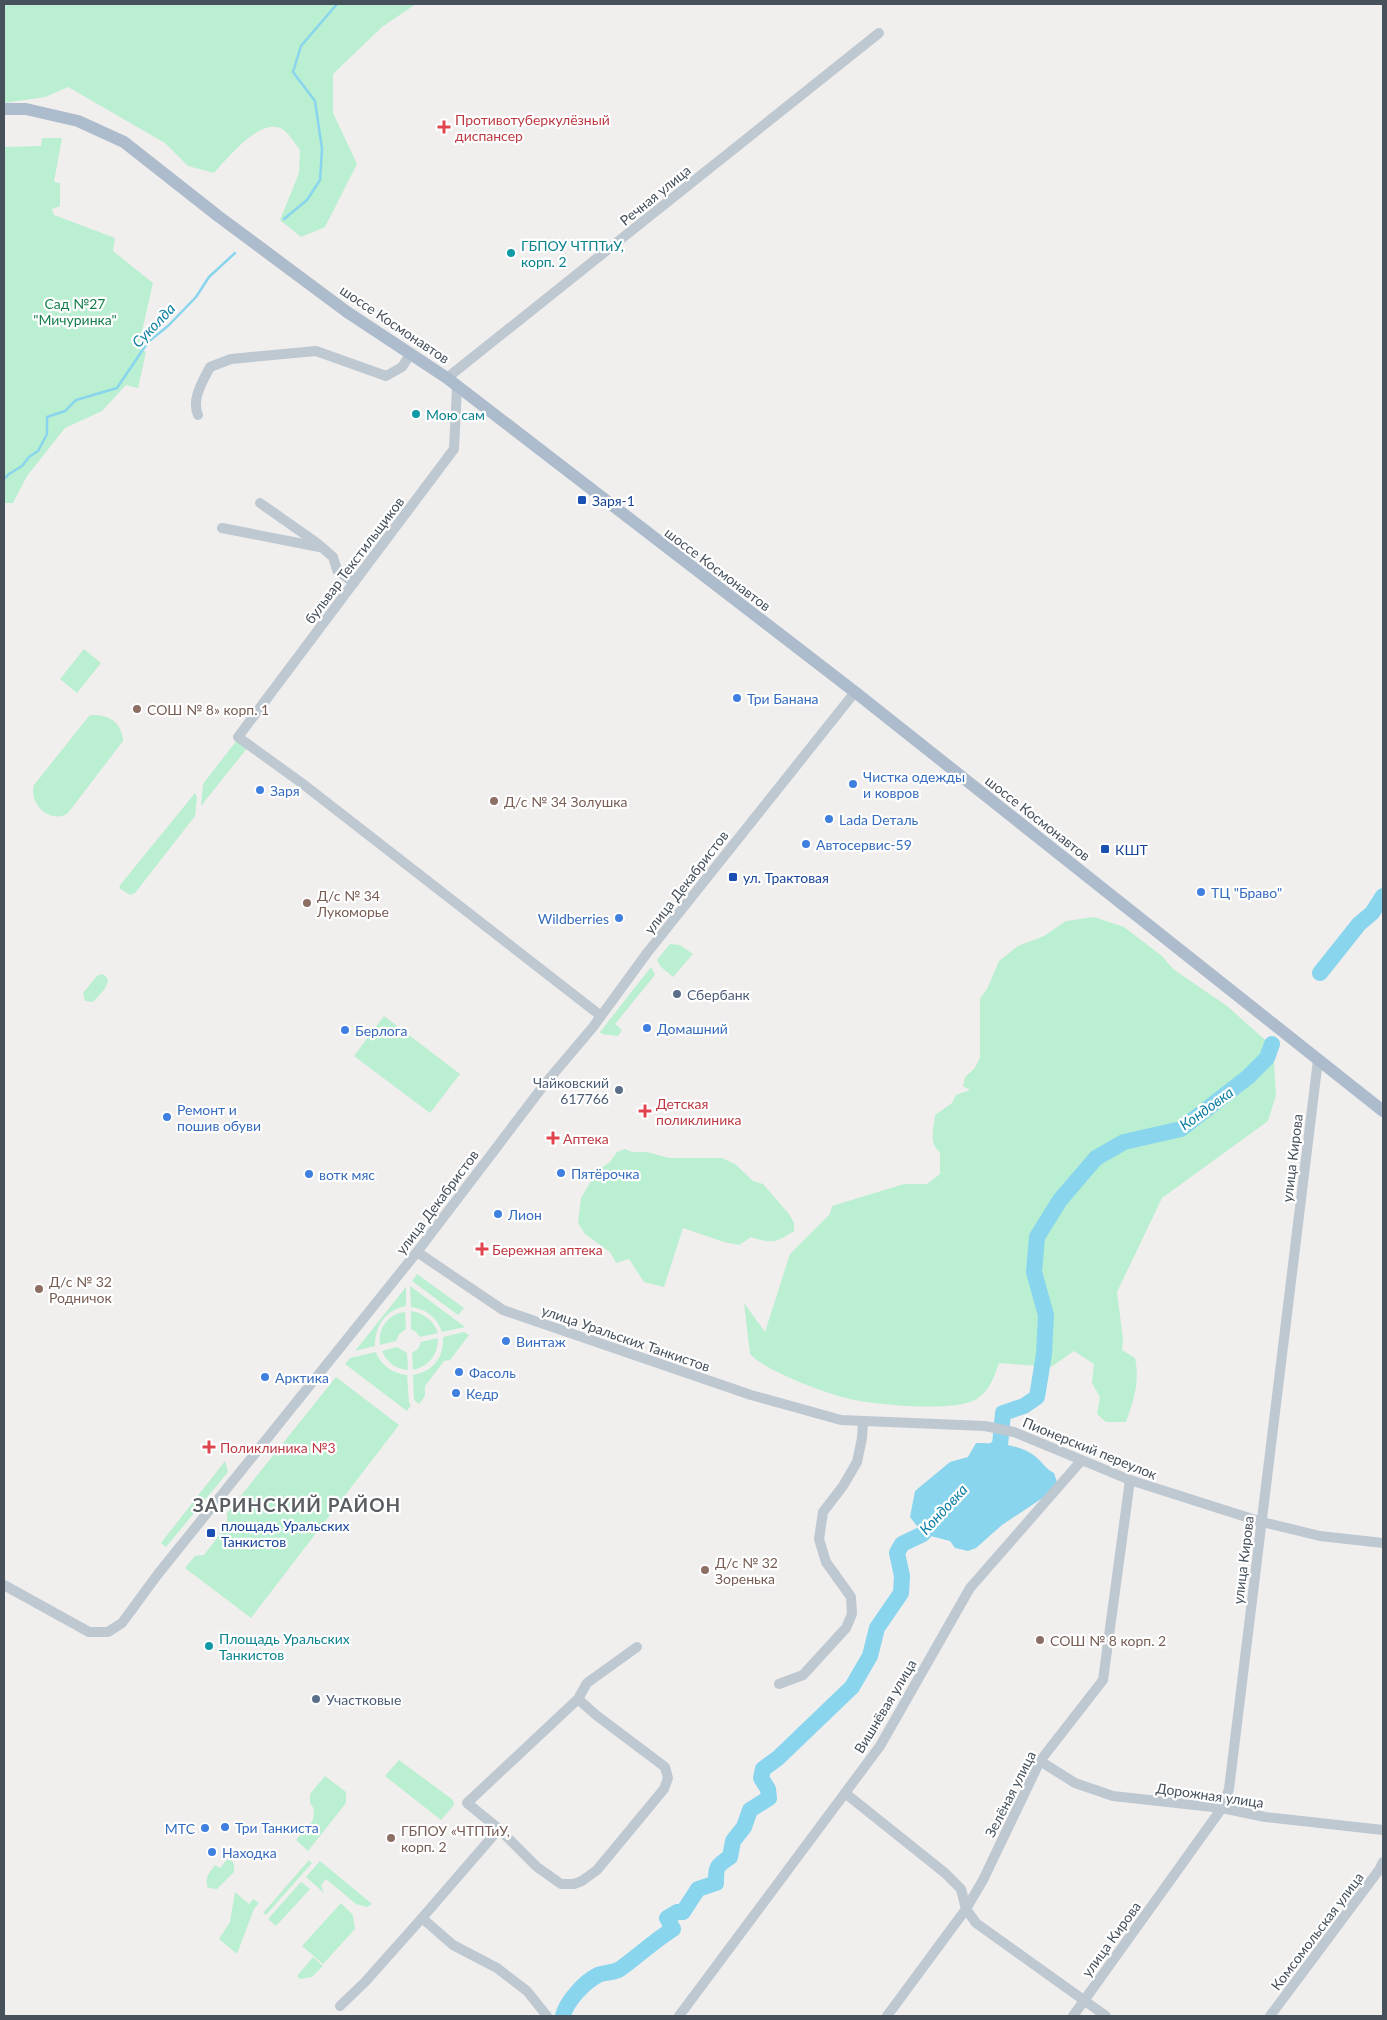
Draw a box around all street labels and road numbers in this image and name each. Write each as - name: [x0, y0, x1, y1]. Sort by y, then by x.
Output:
- street label: Речная улица: [616, 161, 694, 229]
- street label: шоссе Космонавтов: [337, 281, 453, 367]
- street label: бульвар Текстильщиков: [301, 493, 407, 627]
- street label: шоссе Космонавтов: [662, 524, 774, 614]
- street label: шоссе Космонавтов: [982, 772, 1094, 864]
- street label: улица Декабристов: [640, 827, 732, 937]
- street label: улица Кирова: [1278, 1113, 1306, 1203]
- street label: улица Декабристов: [392, 1146, 482, 1258]
- street label: улица Уральских Танкистов: [540, 1301, 713, 1375]
- street label: Пионерский переулок: [1020, 1413, 1160, 1483]
- street label: улица Кирова: [1229, 1515, 1257, 1605]
- street label: Вишнёвая улица: [850, 1656, 920, 1756]
- street label: Зелёная улица: [981, 1748, 1039, 1840]
- street label: Дорожная улица: [1155, 1779, 1265, 1811]
- street label: Комсомольская улица: [1267, 1869, 1367, 1993]
- street label: улица Кирова: [1078, 1898, 1144, 1980]

